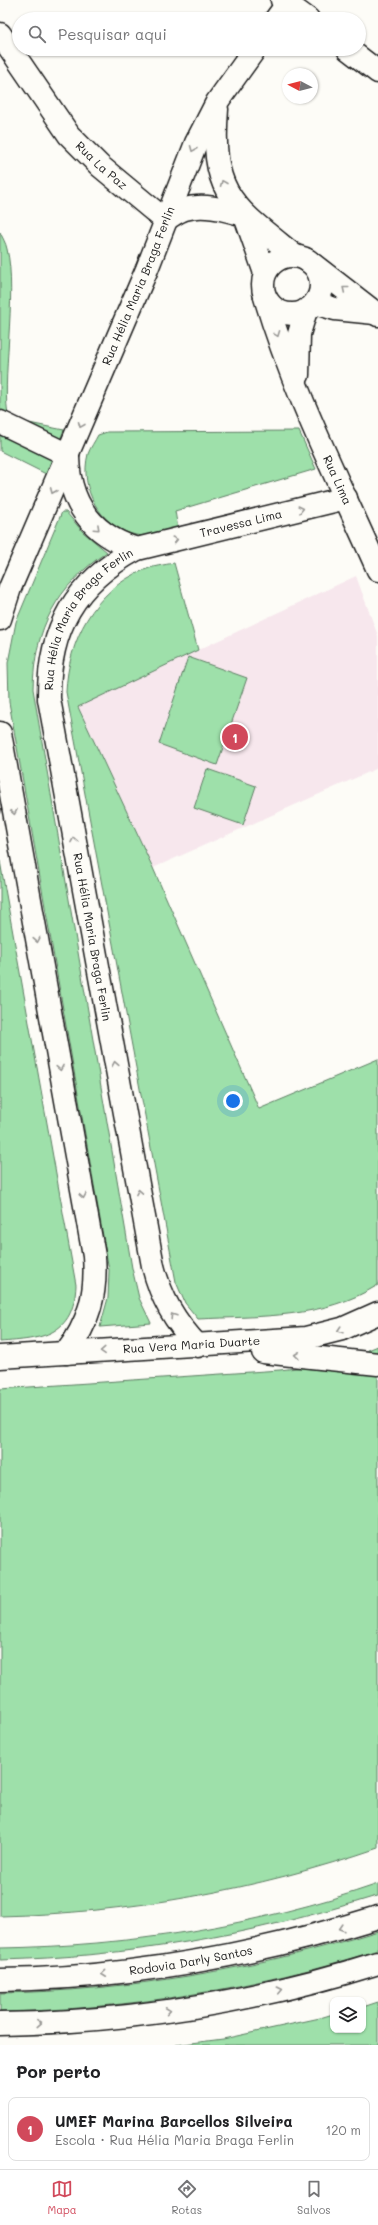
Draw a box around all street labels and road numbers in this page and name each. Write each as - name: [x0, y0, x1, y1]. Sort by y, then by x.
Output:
- street label: Rua La Paz: [73, 137, 132, 193]
- street label: Rua Hélia Maria Braga Ferlin: [98, 204, 178, 367]
- street label: Rua Lima: [320, 452, 356, 507]
- street label: Travessa Lima: [198, 505, 284, 540]
- street label: Rua Hélia Maria Braga Ferlin: [40, 544, 135, 691]
- street label: Rua Hélia Maria Braga Ferlin: [70, 852, 116, 1022]
- street label: Rua Vera Maria Duarte: [123, 1332, 261, 1356]
- street label: Rodovia Darly Santos: [128, 1941, 254, 1978]

